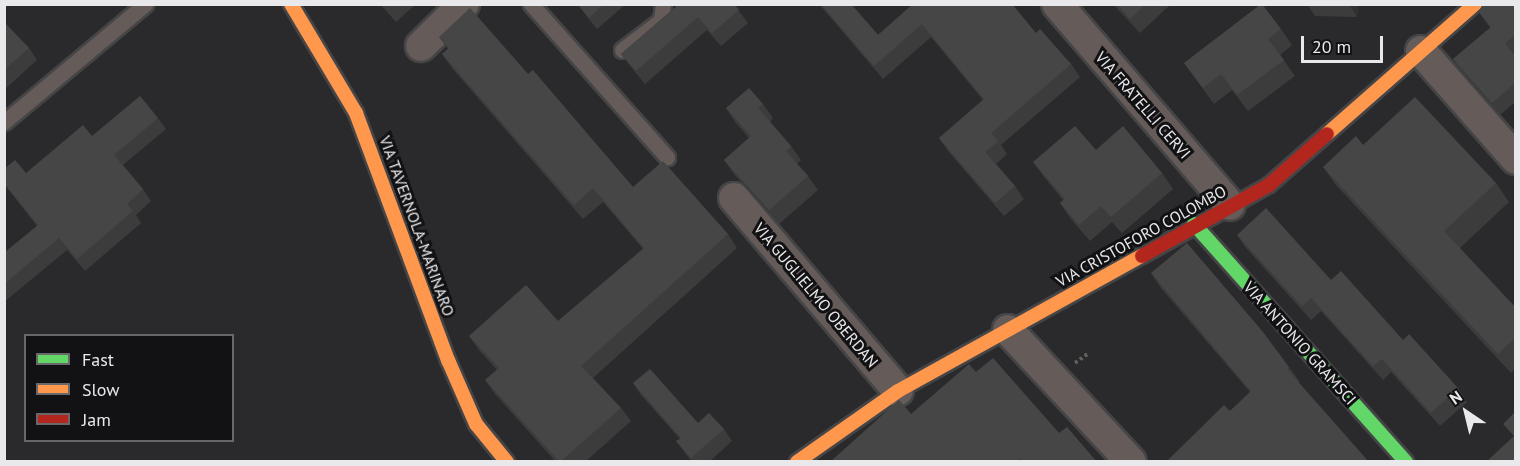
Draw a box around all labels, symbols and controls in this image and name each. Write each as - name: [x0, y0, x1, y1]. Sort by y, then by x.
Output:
- scale bar: [1304, 24, 1386, 62]
- text: 20 m: [1312, 35, 1351, 58]
- street label: VIA FRATELLI CERVI: [1091, 47, 1195, 163]
- street label: VIA TAVERNOLA-MARINARO: [375, 133, 459, 319]
- street label: VIA CRISTOFORO COLOMBO: [1052, 181, 1230, 291]
- street label: VIA GUGLIELMO OBERDAN: [750, 219, 882, 371]
- street label: VIA ANTONIO GRAMSCI: [1239, 277, 1361, 409]
- legend: [24, 334, 234, 442]
- text: Fast: [82, 348, 114, 371]
- text: Slow: [82, 378, 120, 401]
- north arrow: [1436, 382, 1496, 442]
- text: N: [1446, 386, 1466, 408]
- text: Jam: [82, 408, 111, 431]

